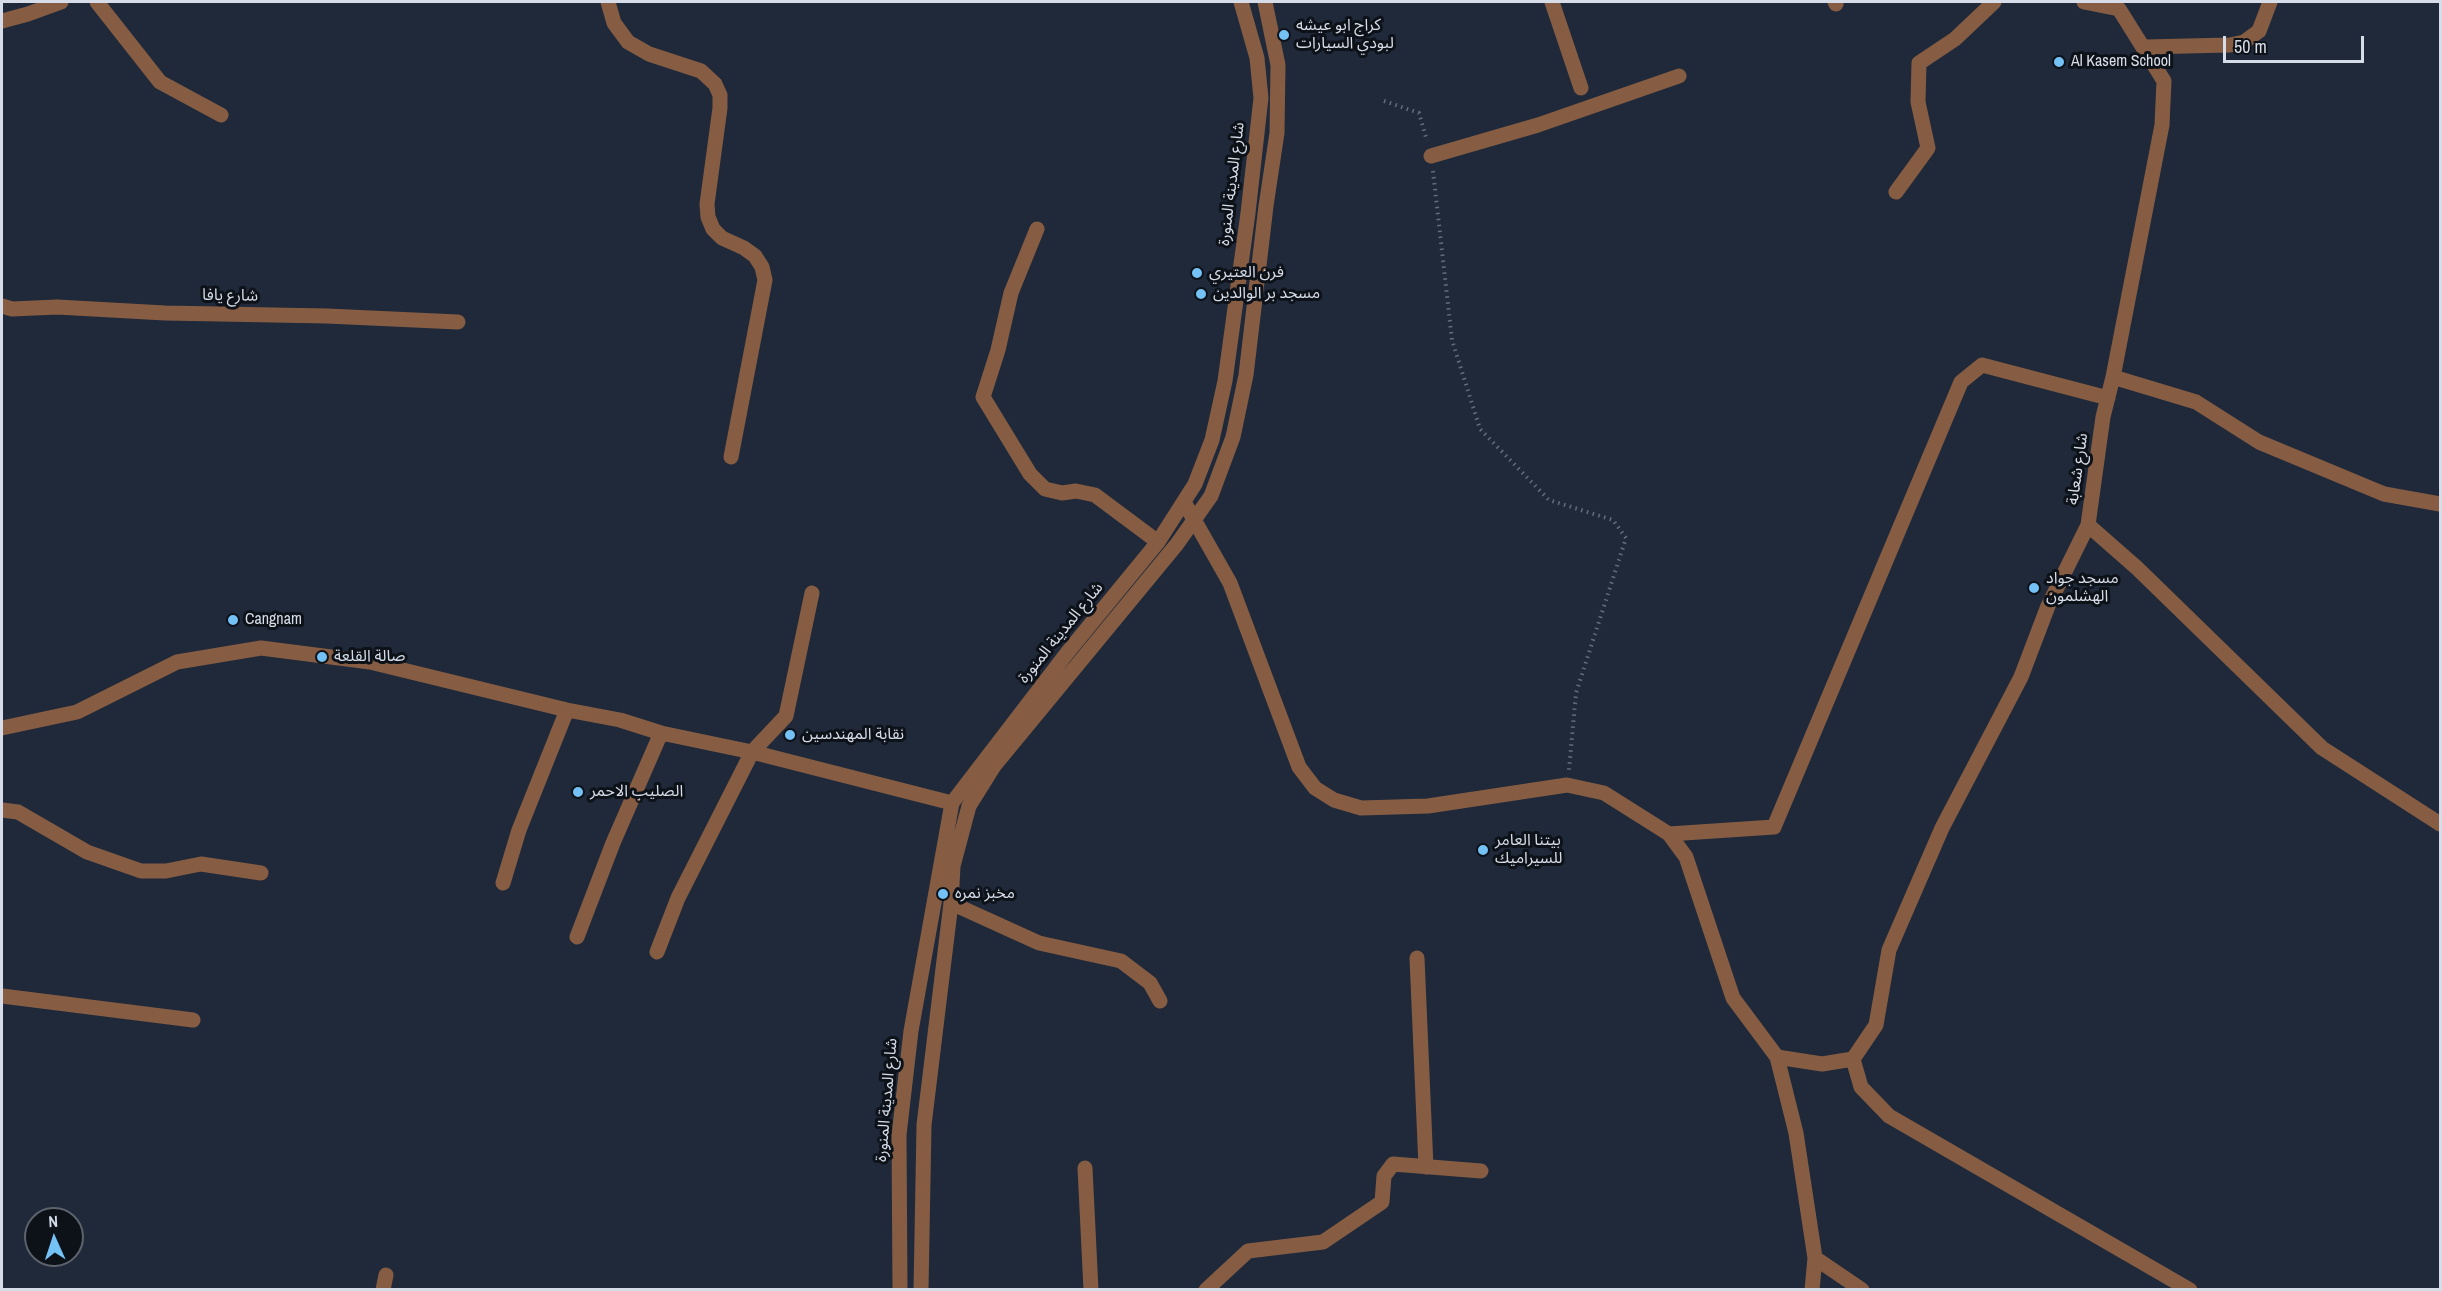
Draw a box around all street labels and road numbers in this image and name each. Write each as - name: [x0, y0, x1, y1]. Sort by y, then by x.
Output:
- street label: شارع المدينة المنورة: [1215, 121, 1249, 247]
- street label: شارع يافا: [202, 286, 258, 306]
- street label: شارع شعابة: [2063, 432, 2093, 506]
- street label: شارع المدينة المنورة: [1014, 579, 1108, 687]
- street label: شارع المدينة المنورة: [872, 1037, 902, 1163]

